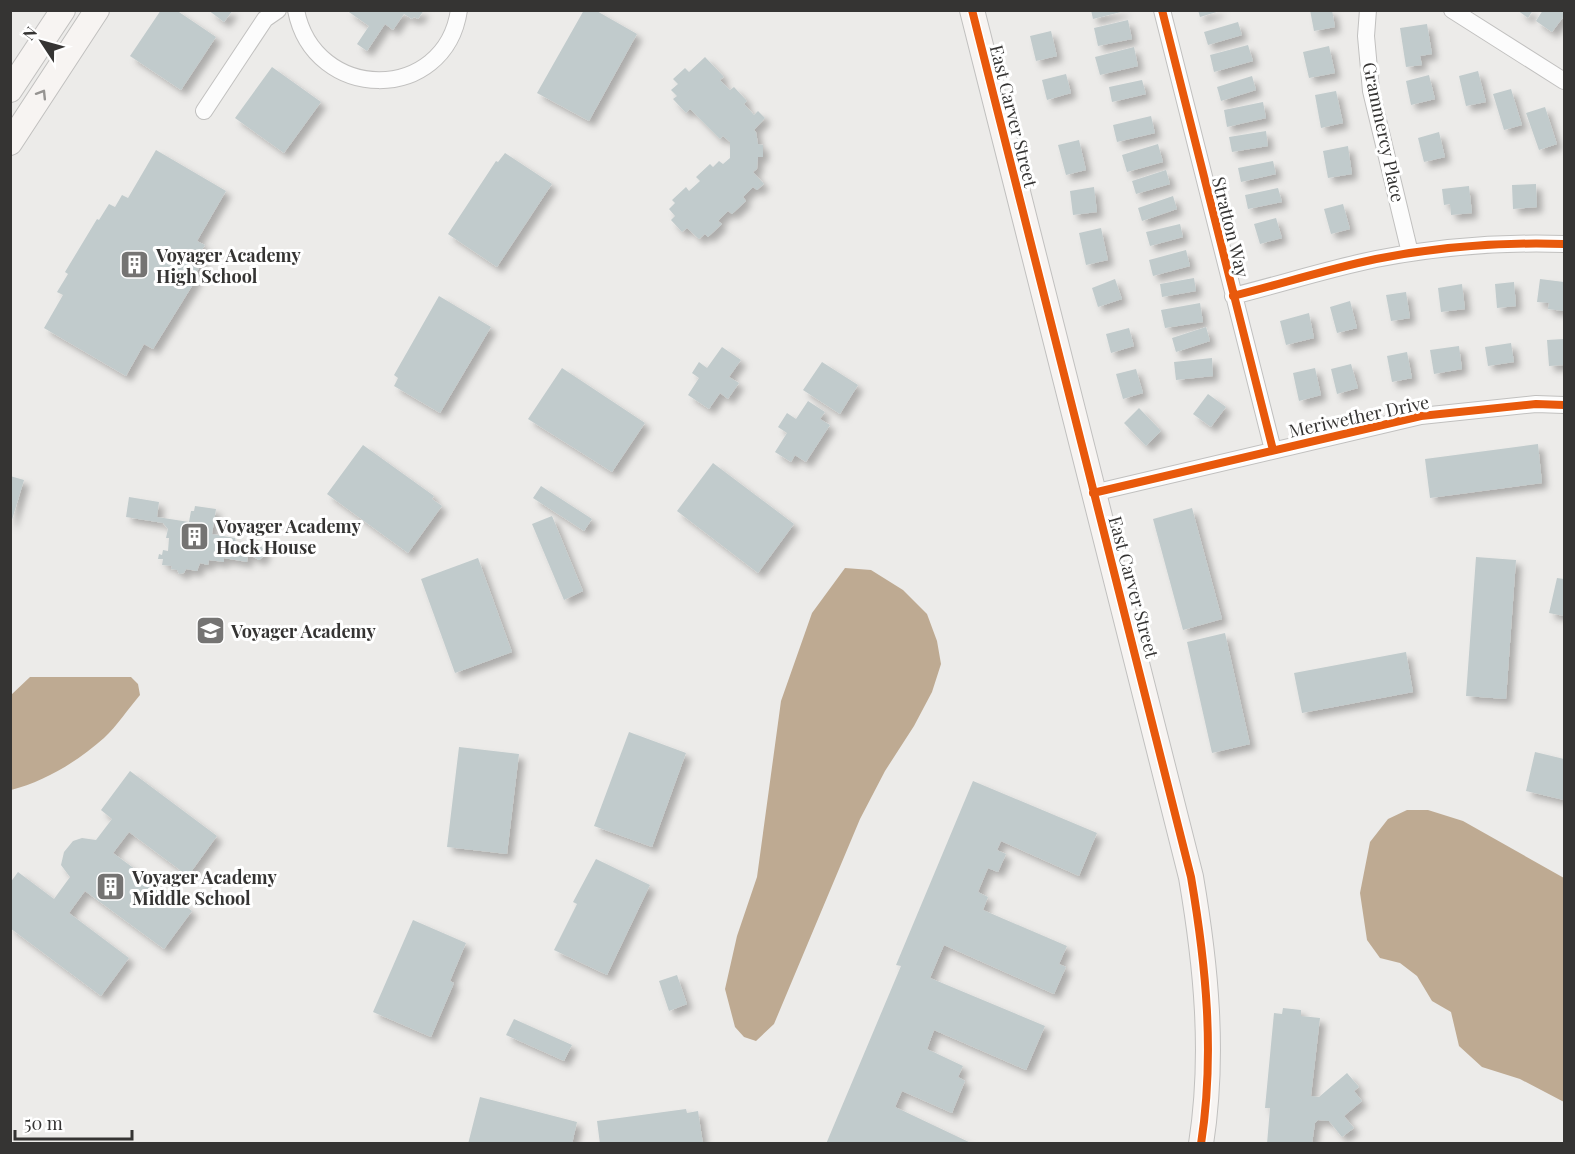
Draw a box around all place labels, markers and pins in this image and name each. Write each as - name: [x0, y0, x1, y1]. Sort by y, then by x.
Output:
- place label: Voyager Academy High School: [155, 243, 301, 288]
- building icon: Voyager Academy High School: [119, 249, 151, 281]
- place label: Voyager Academy Hock House: [215, 514, 361, 559]
- building icon: Voyager Academy Hock House: [179, 520, 211, 552]
- school or university icon: Voyager Academy: [194, 615, 226, 647]
- place label: Voyager Academy: [230, 619, 376, 643]
- place label: Voyager Academy Middle School: [131, 865, 277, 910]
- building icon: Voyager Academy Middle School: [95, 871, 127, 903]

